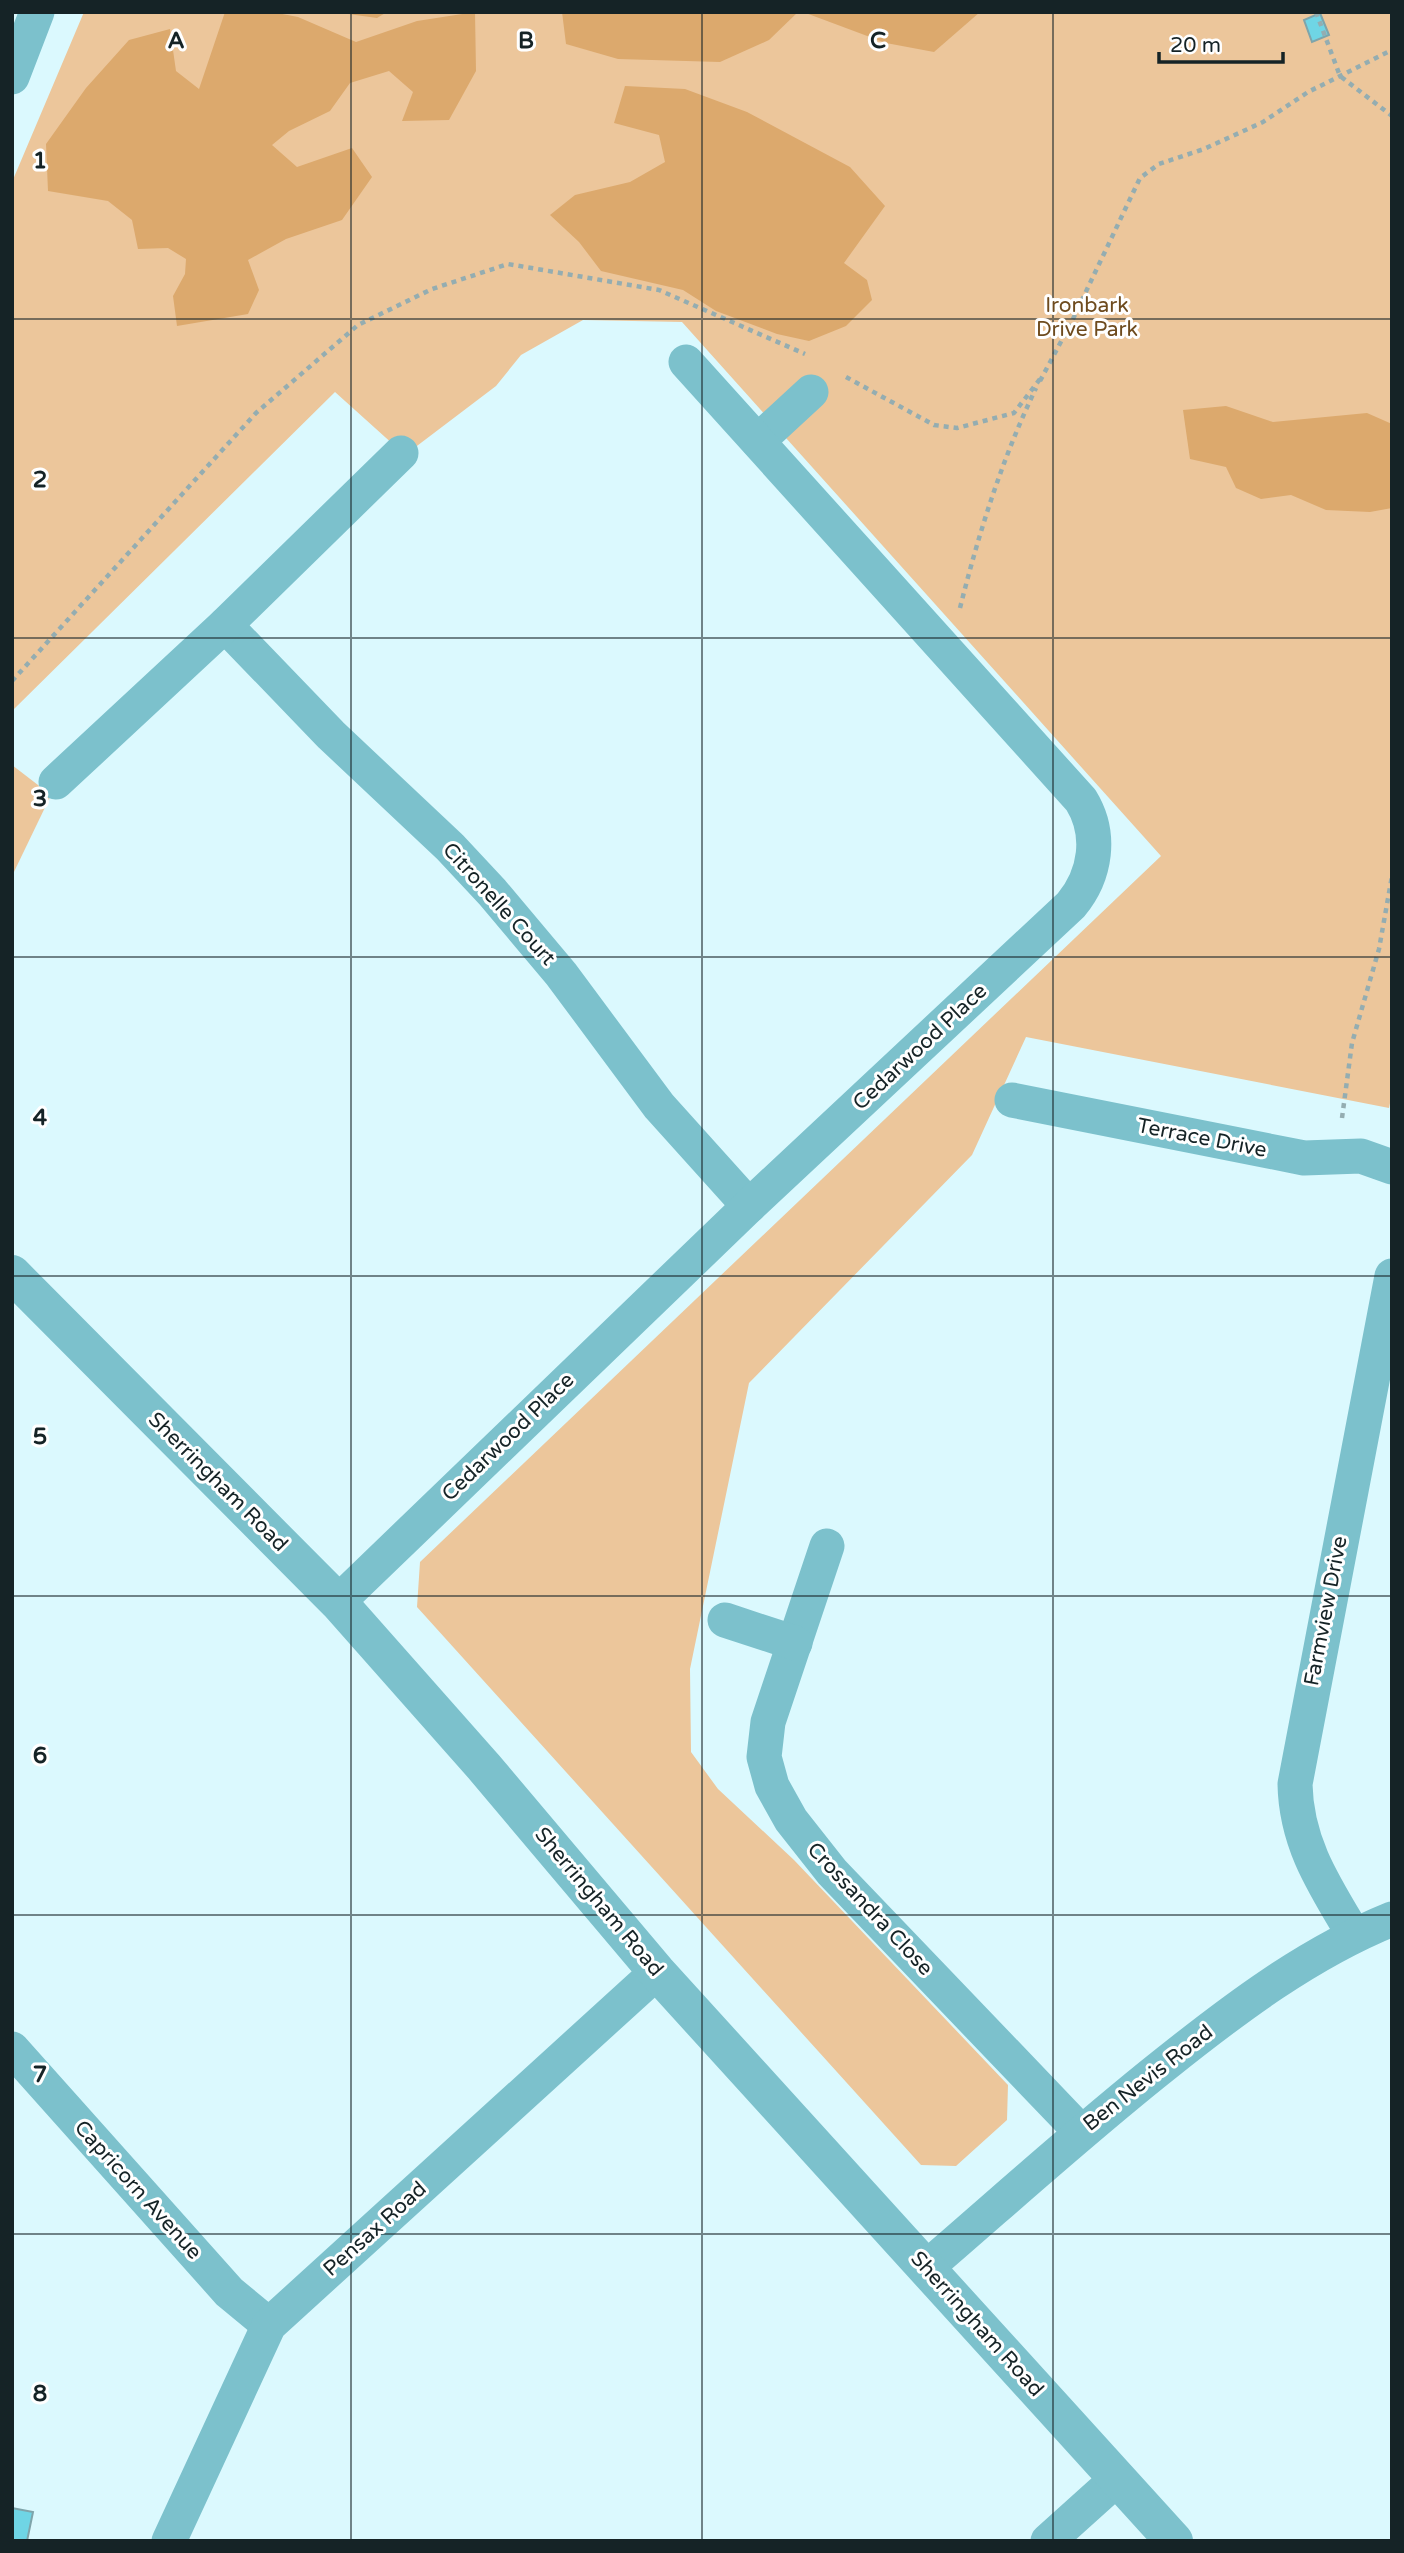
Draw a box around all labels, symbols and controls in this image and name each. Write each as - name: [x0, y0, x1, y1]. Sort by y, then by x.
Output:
- scale bar: [1159, 21, 1283, 65]
- text: A: [167, 27, 185, 55]
- text: B: [518, 27, 534, 55]
- text: C: [870, 27, 886, 55]
- text: 20 m: [1170, 33, 1221, 58]
- text: 1: [33, 147, 47, 175]
- park label: Ironbark Drive Park: [1036, 293, 1138, 342]
- text: 2: [33, 466, 47, 494]
- text: 3: [33, 785, 47, 813]
- street label: Citronelle Court: [437, 837, 561, 971]
- street label: Cedarwood Place: [848, 978, 992, 1115]
- text: 4: [33, 1104, 48, 1132]
- street label: Terrace Drive: [1135, 1113, 1269, 1163]
- street label: Cedarwood Place: [437, 1367, 579, 1506]
- street label: Sherringham Road: [143, 1407, 293, 1557]
- text: 5: [33, 1423, 47, 1451]
- street label: Farmview Drive: [1299, 1534, 1353, 1688]
- text: 6: [33, 1742, 47, 1770]
- street label: Sherringham Road: [529, 1822, 669, 1982]
- street label: Crossandra Close: [802, 1837, 938, 1981]
- street label: Ben Nevis Road: [1078, 2020, 1218, 2136]
- text: 7: [33, 2061, 47, 2089]
- street label: Capricorn Avenue: [69, 2115, 207, 2265]
- street label: Pensax Road: [318, 2176, 432, 2282]
- street label: Sherringham Road: [905, 2246, 1049, 2402]
- text: 8: [33, 2380, 47, 2408]

